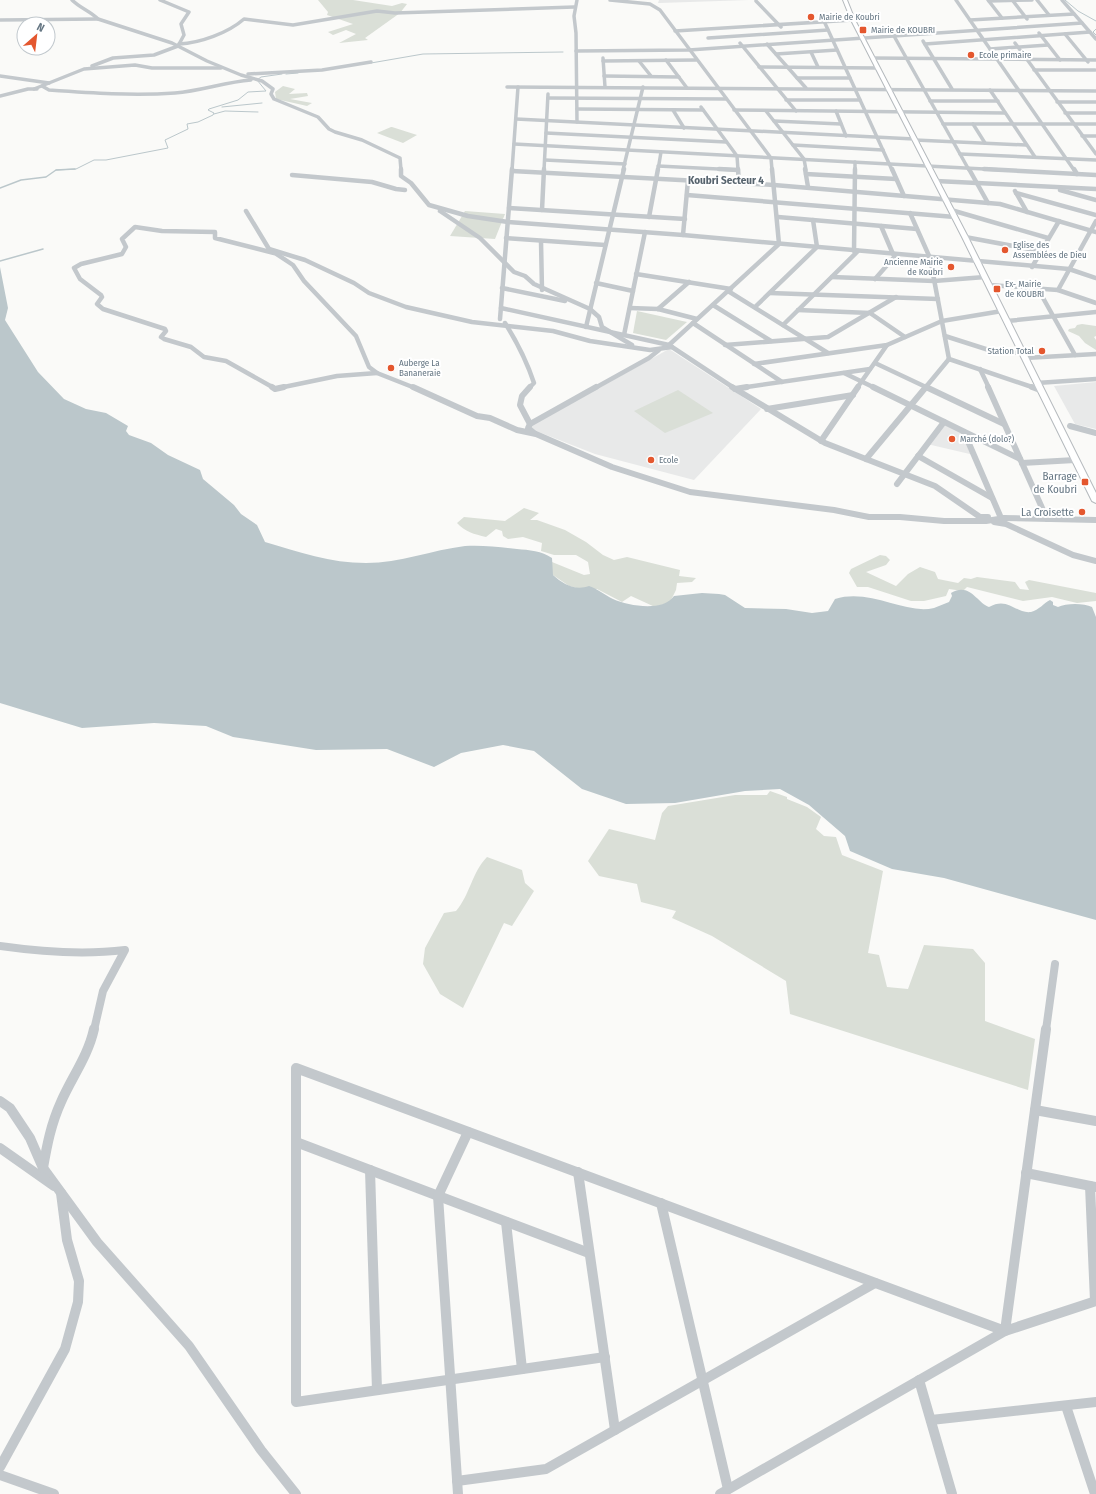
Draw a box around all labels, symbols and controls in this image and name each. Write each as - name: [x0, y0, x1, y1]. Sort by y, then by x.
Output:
- marker: Mairie de Koubri: [806, 12, 816, 22]
- place label: Mairie de Koubri: [819, 12, 880, 22]
- north arrow: [16, 16, 56, 56]
- text: N: [34, 20, 46, 35]
- marker: Mairie de KOUBRI: [858, 25, 868, 35]
- place label: Mairie de KOUBRI: [871, 25, 935, 35]
- marker: Ecole primaire: [966, 50, 976, 60]
- place label: Ecole primaire: [979, 50, 1032, 60]
- district label: Koubri Secteur 4: [688, 174, 764, 187]
- place label: Eglise des Assemblées de Dieu: [1013, 240, 1087, 260]
- marker: Eglise des Assemblées de Dieu: [1000, 245, 1010, 255]
- place label: Ancienne Mairie de Koubri: [884, 257, 944, 277]
- marker: Ancienne Mairie de Koubri: [946, 262, 956, 272]
- place label: Ex- Mairie de KOUBRI: [1005, 279, 1044, 299]
- marker: Ex- Mairie de KOUBRI: [992, 284, 1002, 294]
- place label: Station Total: [987, 346, 1035, 356]
- marker: Station Total: [1037, 346, 1047, 356]
- place label: Auberge La Bananeraie: [399, 358, 441, 378]
- marker: Auberge La Bananeraie: [386, 363, 396, 373]
- marker: Marché (dolo?): [947, 434, 957, 444]
- place label: Marché (dolo?): [960, 434, 1015, 444]
- marker: Ecole: [646, 455, 656, 465]
- place label: Ecole: [659, 455, 679, 465]
- place label: Barrage de Koubri: [1033, 470, 1077, 496]
- marker: Barrage de Koubri: [1080, 477, 1090, 487]
- place label: La Croisette: [1021, 506, 1074, 519]
- marker: La Croisette: [1077, 507, 1087, 517]

